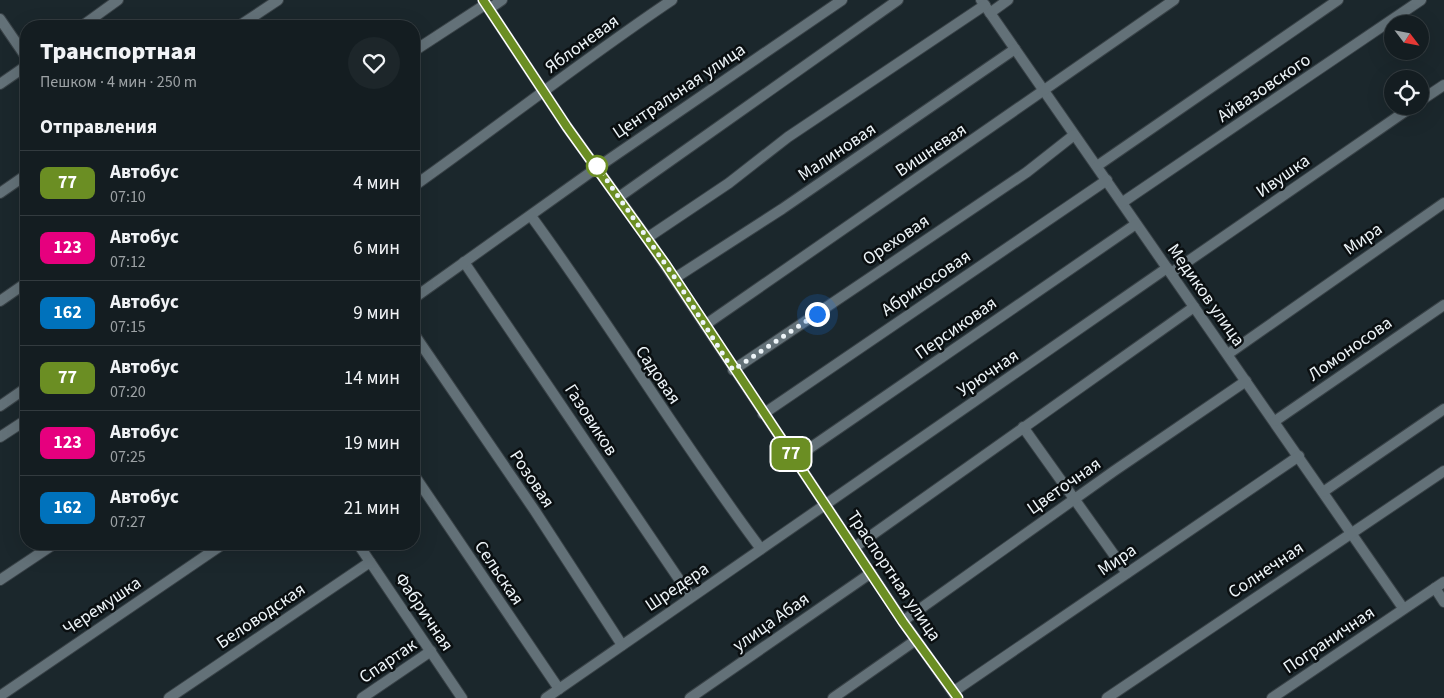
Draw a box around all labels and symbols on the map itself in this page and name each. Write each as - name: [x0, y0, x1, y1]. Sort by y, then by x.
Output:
- street label: Яблоневая: [540, 9, 624, 79]
- north arrow: [1384, 15, 1429, 60]
- street label: Центральная улица: [608, 37, 750, 145]
- street label: Айвазовского: [1212, 47, 1316, 129]
- street label: Малиновая: [793, 117, 881, 187]
- street label: Вишневая: [891, 117, 971, 183]
- street label: Ивушка: [1251, 148, 1315, 204]
- unlabelled marker: [586, 155, 608, 177]
- street label: Ореховая: [858, 208, 934, 272]
- street label: Мира: [1339, 217, 1387, 261]
- street label: Медиков улица: [1161, 239, 1251, 351]
- street label: Абрикосовая: [876, 244, 976, 322]
- street label: Персиковая: [910, 291, 1002, 365]
- your location: [805, 302, 830, 327]
- street label: Ломоносова: [1303, 311, 1397, 387]
- street label: Садовая: [629, 341, 687, 409]
- street label: Урючная: [952, 343, 1024, 403]
- street label: Газовиков: [558, 379, 624, 461]
- line badge: 77: [768, 438, 814, 470]
- street label: Розовая: [504, 445, 560, 513]
- street label: Цветочная: [1022, 451, 1106, 521]
- street label: Траспортная улица: [841, 506, 947, 646]
- street label: Сельская: [468, 536, 530, 610]
- street label: Солнечная: [1223, 536, 1309, 604]
- street label: Мира: [1093, 538, 1141, 582]
- street label: Шредера: [640, 556, 714, 618]
- street label: Фабричная: [389, 568, 459, 656]
- street label: Черемушка: [58, 571, 146, 641]
- street label: Беловодская: [212, 577, 310, 655]
- street label: улица Абая: [728, 586, 814, 658]
- street label: Пограничная: [1278, 600, 1380, 680]
- street label: Спартак: [354, 632, 422, 690]

